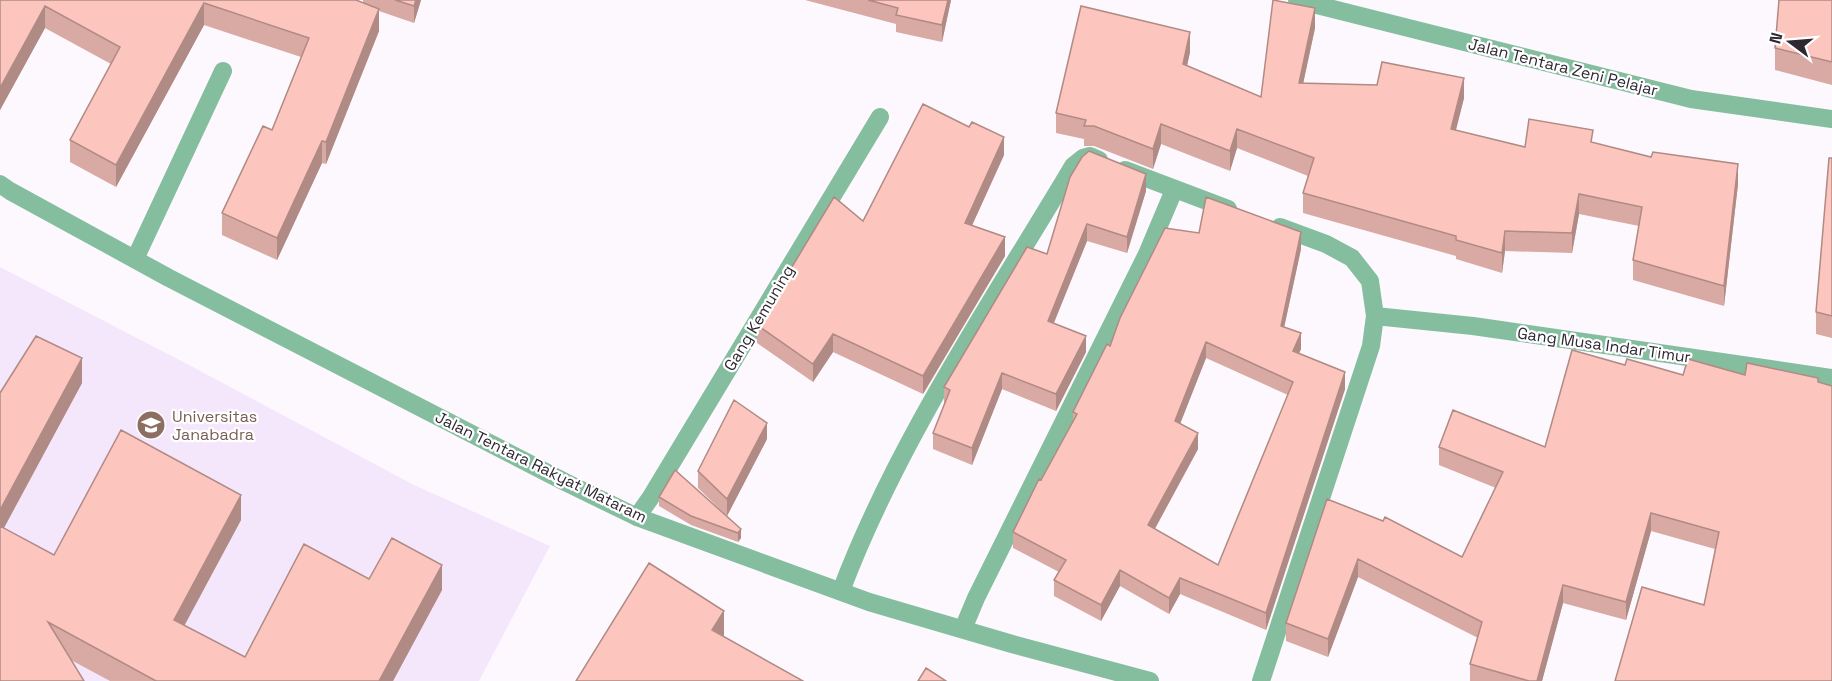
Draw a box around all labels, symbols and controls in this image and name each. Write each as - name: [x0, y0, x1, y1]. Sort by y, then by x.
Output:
- north arrow: [1760, 12, 1820, 72]
- text: N: [1764, 30, 1788, 46]
- street label: Jalan Tentara Zeni Pelajar: [1466, 33, 1660, 101]
- street label: Gang Kemuning: [719, 261, 799, 375]
- street label: Gang Musa Indar Timur: [1516, 322, 1692, 368]
- place label: Universitas Janabadra: [172, 406, 257, 445]
- street label: Jalan Tentara Rakyat Mataram: [432, 406, 650, 528]
- school or university icon: Universitas Janabadra: [135, 409, 167, 441]

